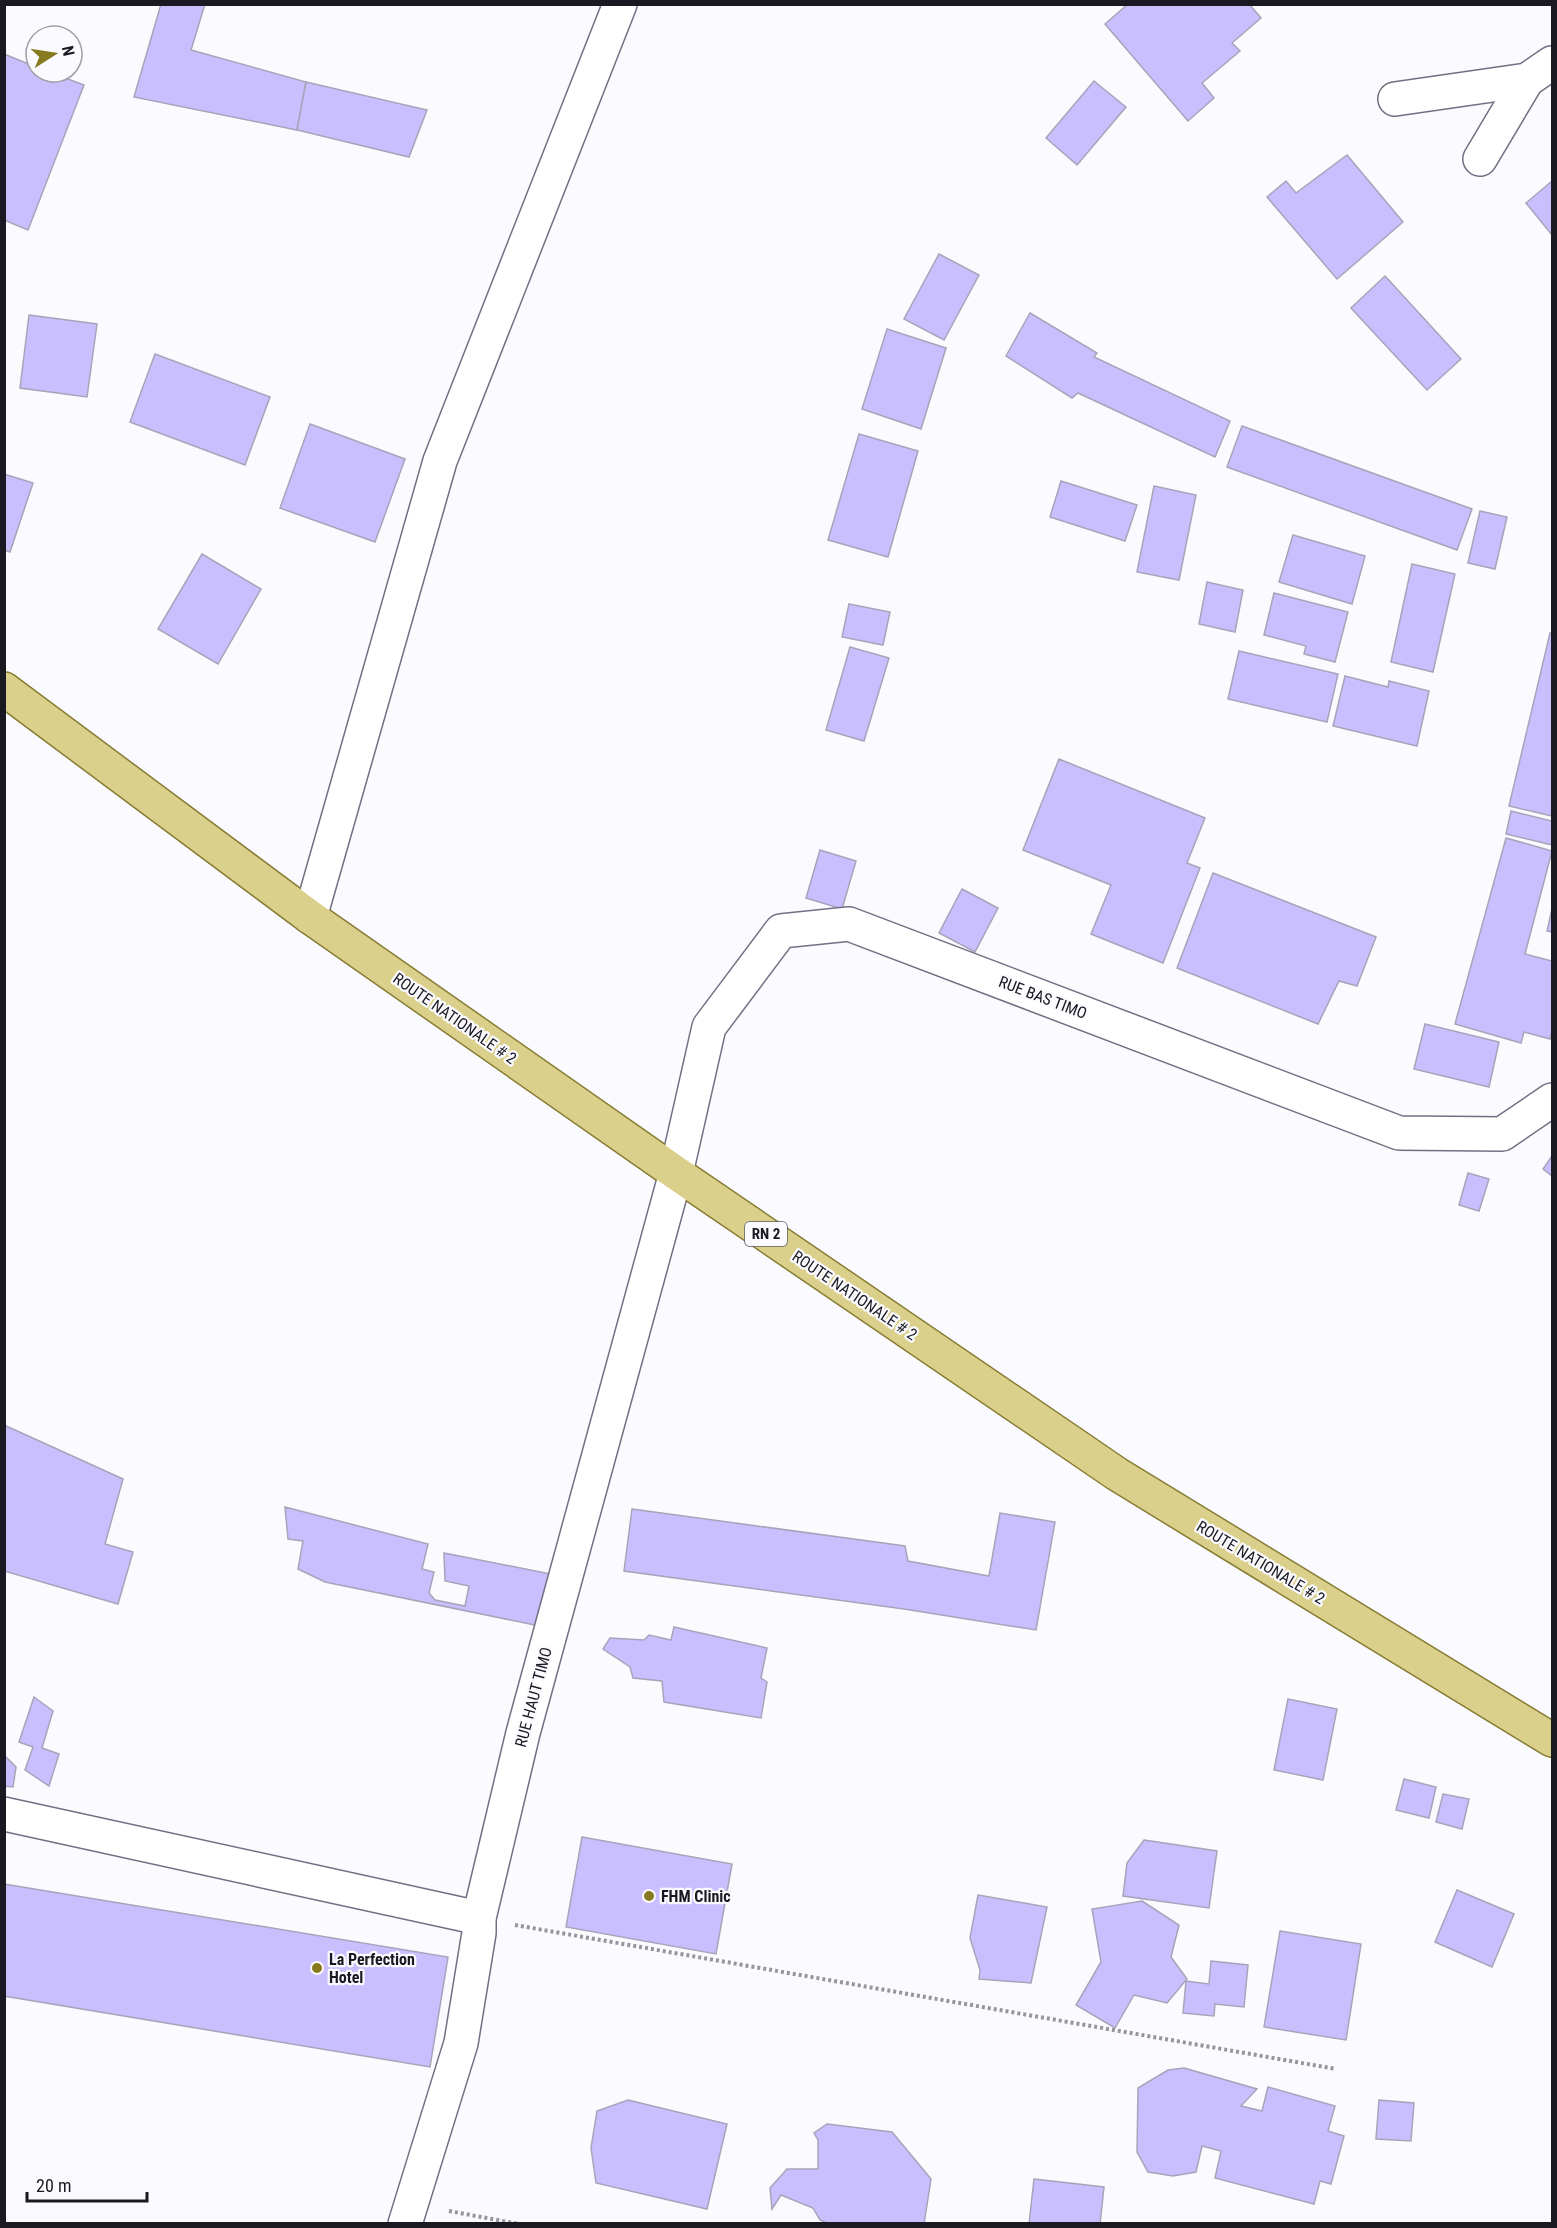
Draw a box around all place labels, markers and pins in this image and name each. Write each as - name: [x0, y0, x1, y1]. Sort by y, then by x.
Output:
- place label: FHM Clinic: [661, 1887, 731, 1906]
- marker: FHM Clinic: [642, 1889, 656, 1903]
- place label: La Perfection Hotel: [329, 1950, 415, 1987]
- marker: La Perfection Hotel: [310, 1961, 324, 1975]

